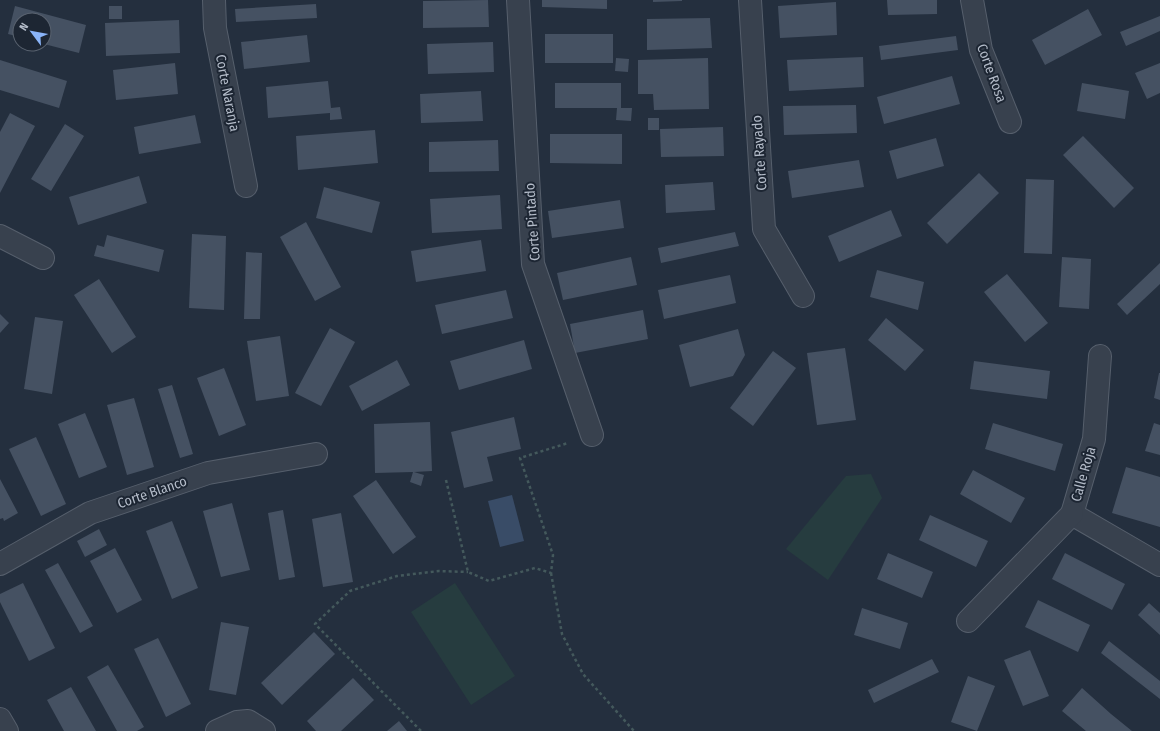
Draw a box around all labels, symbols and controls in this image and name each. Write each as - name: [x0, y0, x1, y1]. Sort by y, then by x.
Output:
- north arrow: [12, 12, 52, 52]
- text: N: [17, 21, 31, 33]
- street label: Corte Rosa: [973, 42, 1010, 105]
- street label: Corte Naranja: [212, 53, 243, 133]
- street label: Corte Rayado: [748, 115, 771, 191]
- street label: Corte Pintado: [521, 182, 544, 262]
- street label: Calle Roja: [1068, 445, 1099, 504]
- street label: Corte Blanco: [115, 473, 189, 512]

